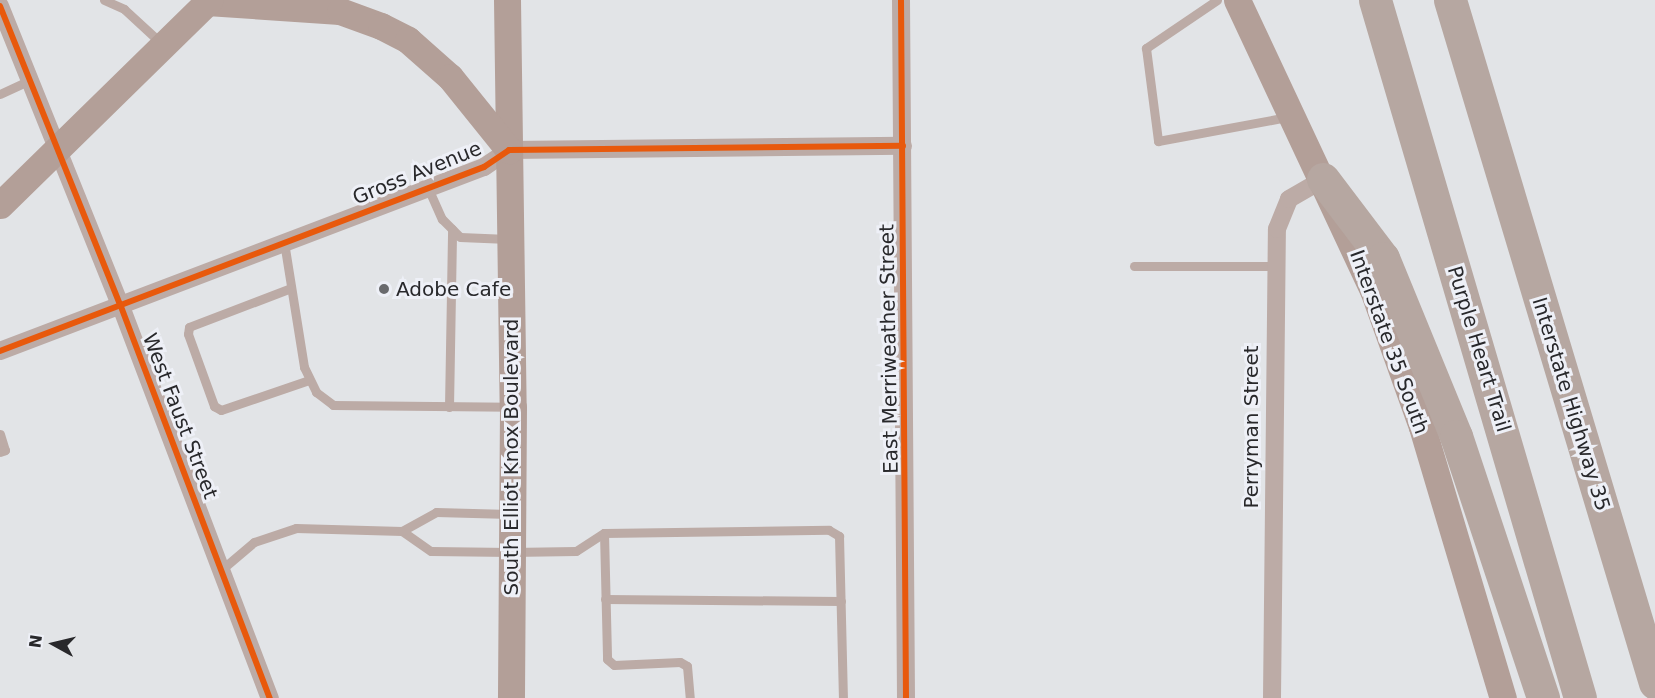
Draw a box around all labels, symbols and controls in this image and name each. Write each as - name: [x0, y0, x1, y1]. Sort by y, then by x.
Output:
- street label: Gross Avenue: [349, 136, 485, 210]
- street label: East Merriweather Street: [875, 224, 903, 474]
- street label: Interstate 35 South: [1345, 247, 1433, 437]
- street label: Purple Heart Trail: [1442, 263, 1516, 435]
- place label: Adobe Cafe: [396, 277, 511, 301]
- marker: Adobe Cafe: [377, 282, 391, 296]
- street label: Interstate Highway 35: [1527, 294, 1615, 514]
- street label: South Elliot Knox Boulevard: [499, 319, 523, 595]
- street label: West Faust Street: [137, 330, 223, 502]
- street label: Perryman Street: [1239, 345, 1263, 509]
- north arrow: [24, 614, 84, 674]
- text: N: [25, 633, 46, 649]

